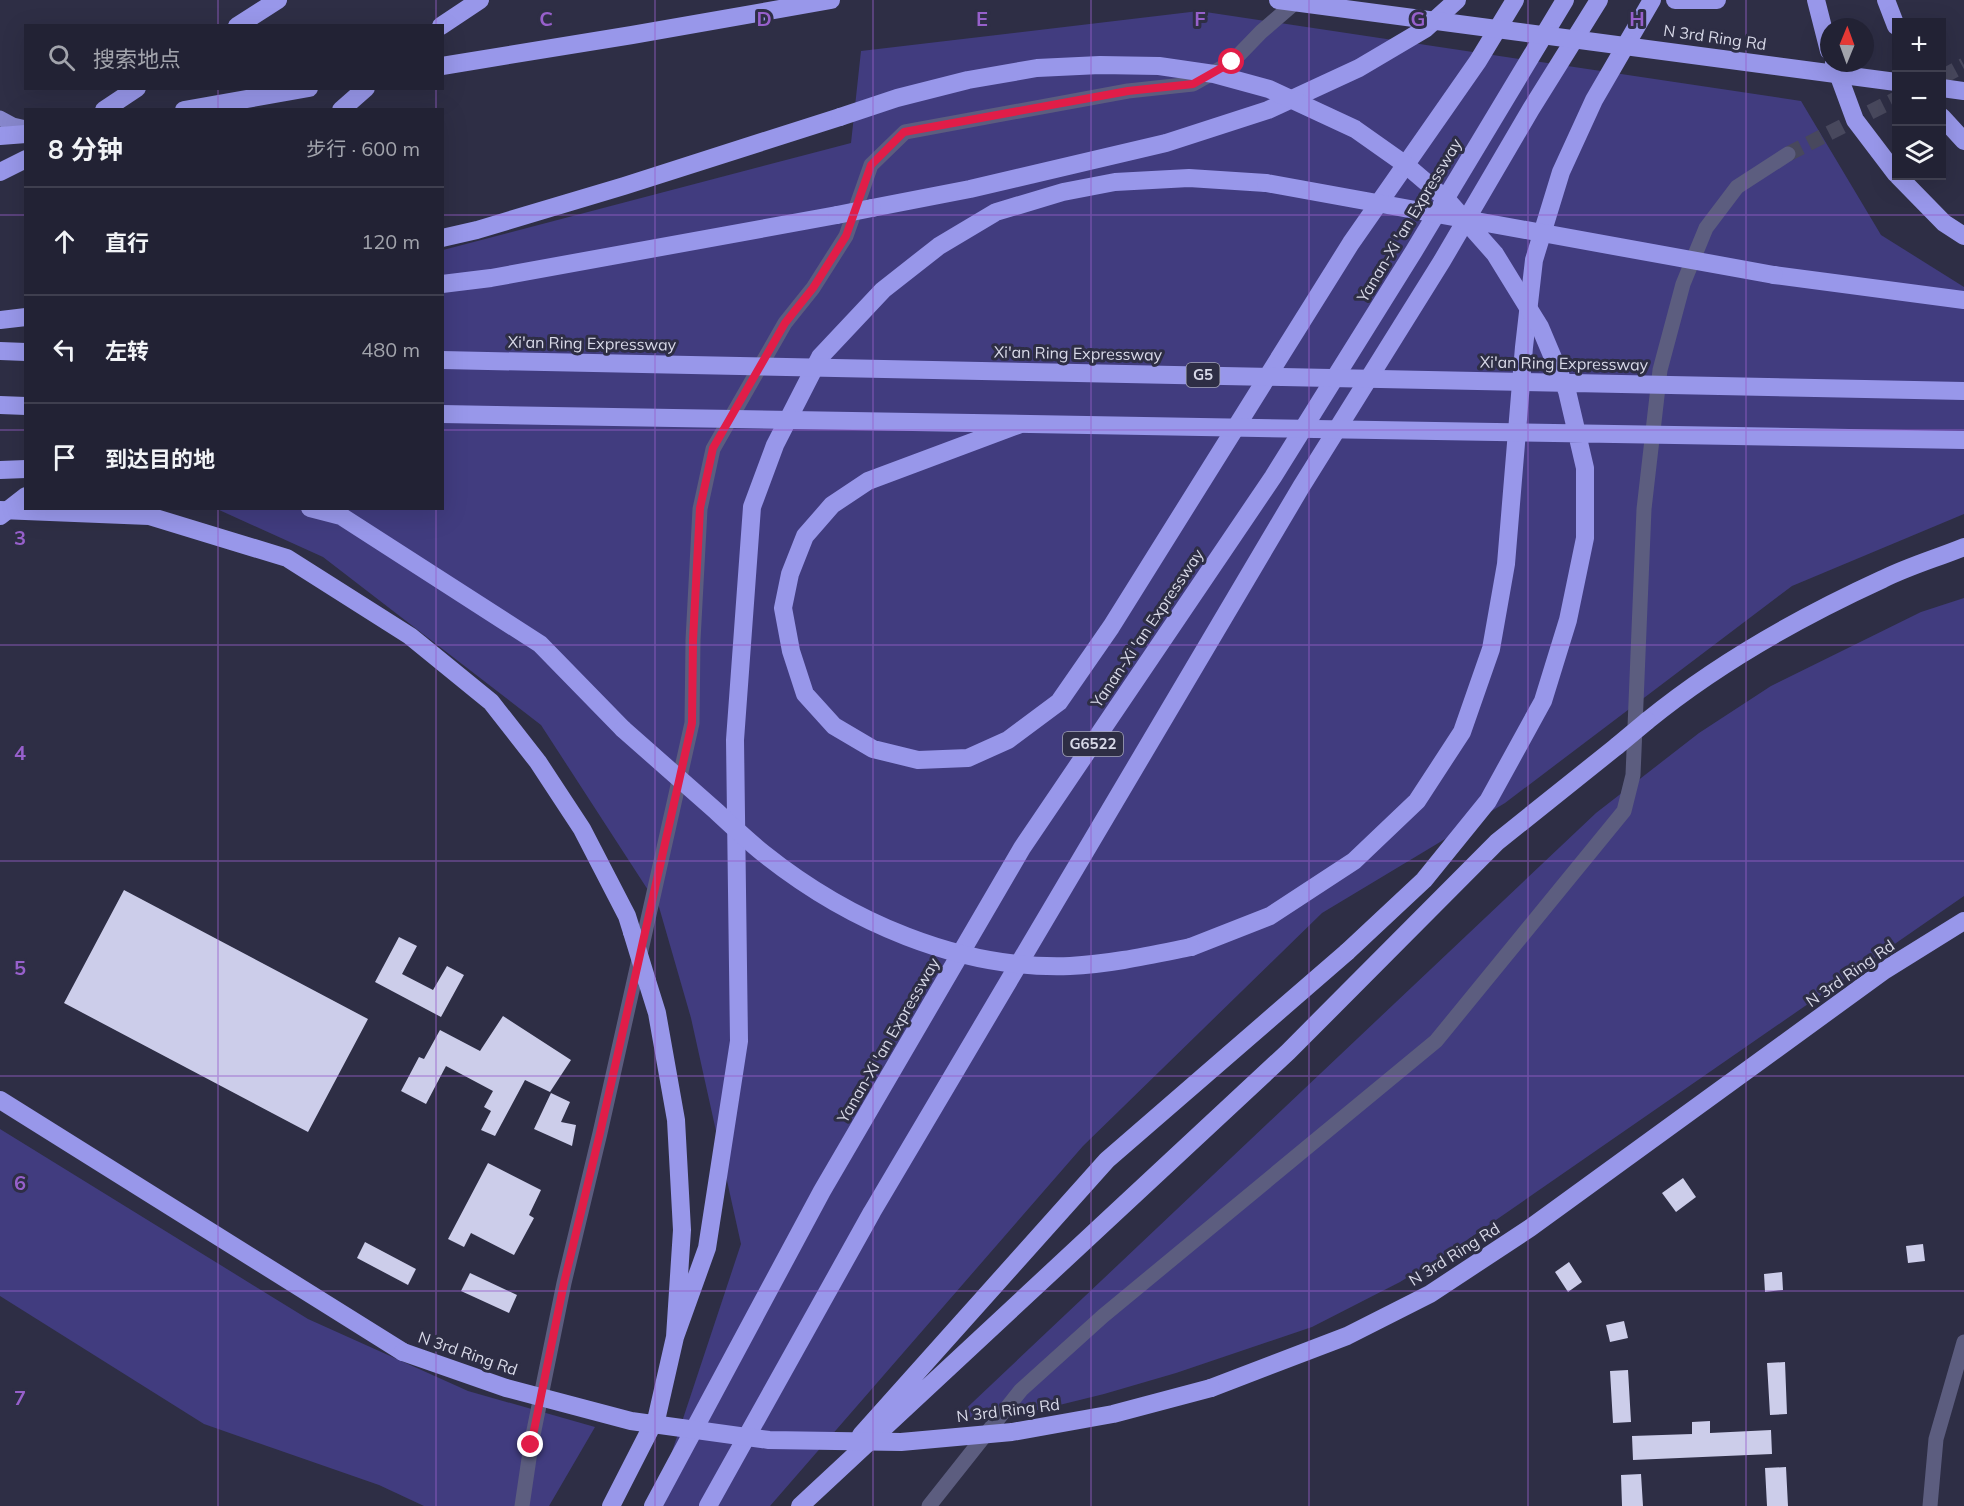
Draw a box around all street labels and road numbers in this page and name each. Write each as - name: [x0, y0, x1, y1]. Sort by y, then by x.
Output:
- street label: N 3rd Ring Rd: [1662, 20, 1768, 54]
- street label: Yanan-Xi 'an Expressway: [1352, 134, 1466, 306]
- street label: Xi'an Ring Expressway: [508, 332, 677, 354]
- street label: Xi'an Ring Expressway: [994, 342, 1163, 364]
- street label: Xi'an Ring Expressway: [1480, 352, 1649, 374]
- road number: G5: [1186, 363, 1220, 387]
- street label: Yanan-Xi 'an Expressway: [1086, 544, 1208, 712]
- road number: G6522: [1063, 732, 1123, 756]
- street label: N 3rd Ring Rd: [1802, 935, 1898, 1011]
- street label: Yanan-Xi 'an Expressway: [832, 953, 944, 1127]
- street label: N 3rd Ring Rd: [1405, 1218, 1503, 1290]
- street label: N 3rd Ring Rd: [416, 1327, 520, 1379]
- street label: N 3rd Ring Rd: [955, 1394, 1061, 1426]

